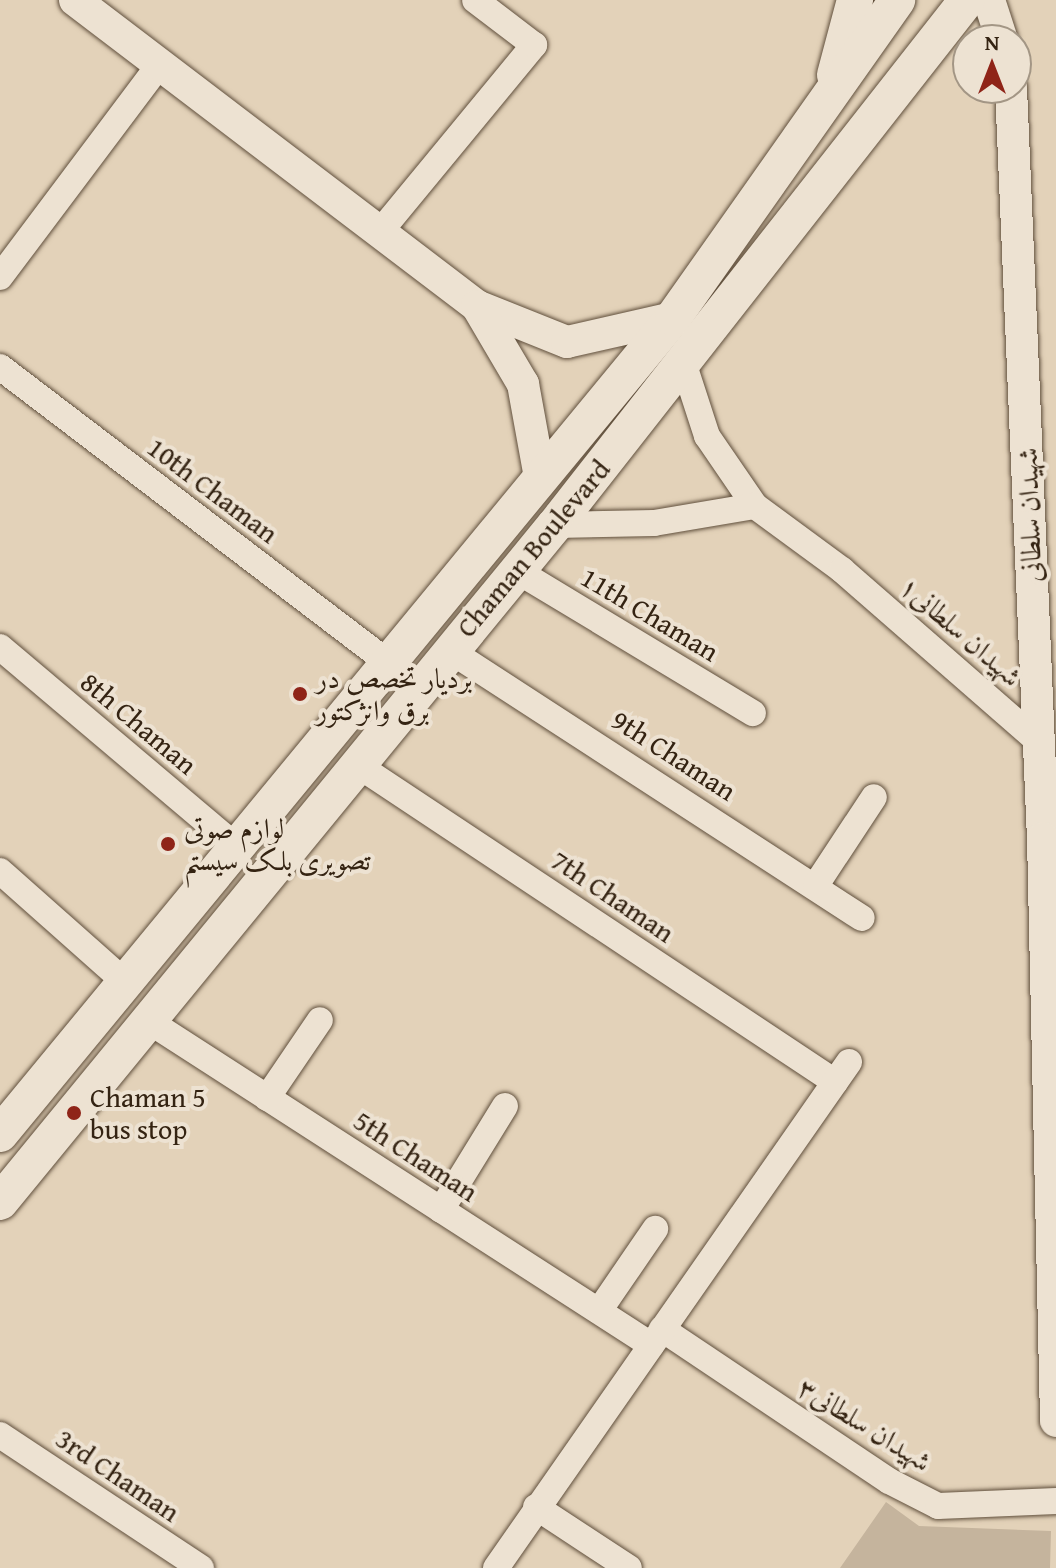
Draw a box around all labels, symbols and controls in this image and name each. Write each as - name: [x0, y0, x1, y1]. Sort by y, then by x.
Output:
- north arrow: [952, 24, 1032, 104]
- text: N: [985, 26, 999, 58]
- street label: 10th Chaman: [141, 430, 285, 550]
- street label: شهیدان سلطانی: [1010, 447, 1048, 583]
- street label: Chaman Boulevard: [449, 452, 617, 644]
- street label: 11th Chaman: [575, 560, 725, 668]
- street label: شهیدان سلطانی۱: [893, 569, 1029, 693]
- place label: بردیار تخصص در برق وانژکتور: [316, 661, 472, 727]
- street label: 8th Chaman: [74, 665, 204, 781]
- marker: بردیار تخصص در برق وانژکتور: [291, 685, 309, 703]
- street label: 9th Chaman: [606, 702, 742, 808]
- place label: لوازم صوتی تصویری بلک سیستم: [184, 811, 371, 877]
- marker: لوازم صوتی تصویری بلک سیستم: [159, 835, 177, 853]
- street label: 7th Chaman: [545, 843, 681, 949]
- place label: Chaman 5 bus stop: [90, 1080, 206, 1146]
- street label: 5th Chaman: [348, 1103, 484, 1209]
- marker: Chaman 5 bus stop: [65, 1104, 83, 1122]
- street label: شهیدان سلطانی۳: [792, 1370, 938, 1478]
- street label: 3rd Chaman: [50, 1421, 186, 1529]

